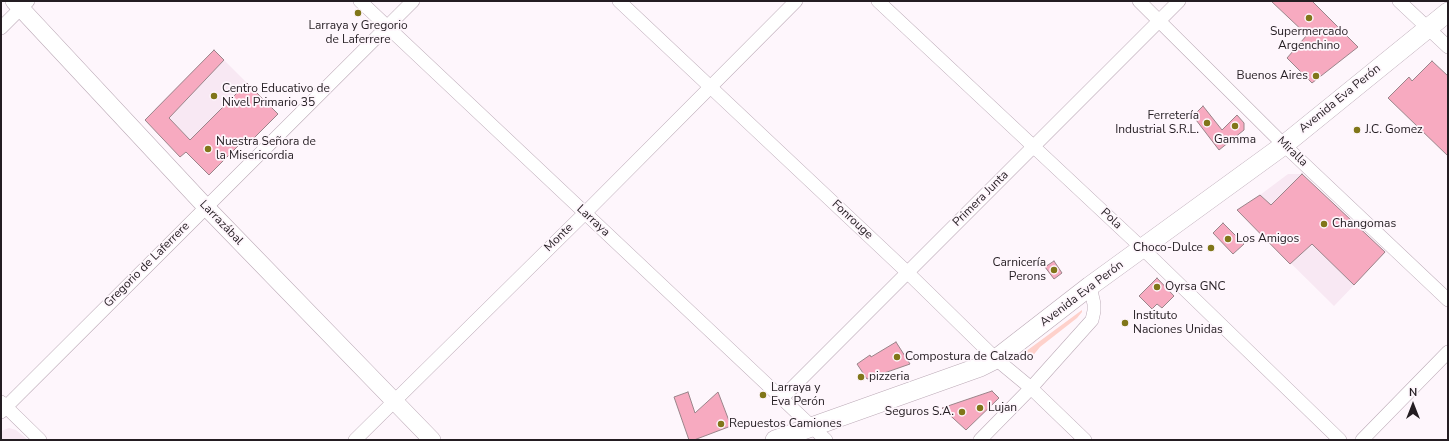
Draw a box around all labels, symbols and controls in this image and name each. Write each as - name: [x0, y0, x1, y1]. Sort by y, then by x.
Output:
- marker: Larraya y Gregorio de Laferrere: [353, 8, 363, 18]
- marker: Supermercado Argenchino: [1304, 13, 1314, 23]
- place label: Larraya y Gregorio de Laferrere: [308, 19, 408, 47]
- place label: Supermercado Argenchino: [1270, 25, 1348, 53]
- street label: Avenida Eva Perón: [1296, 62, 1384, 136]
- place label: Buenos Aires: [1237, 69, 1308, 83]
- marker: Buenos Aires: [1311, 71, 1321, 81]
- place label: Centro Educativo de Nivel Primario 35: [222, 82, 330, 110]
- marker: Centro Educativo de Nivel Primario 35: [209, 91, 219, 101]
- place label: Ferretería Industrial S.R.L.: [1115, 109, 1199, 137]
- marker: Ferretería Industrial S.R.L.: [1202, 118, 1212, 128]
- marker: Gamma: [1230, 121, 1240, 131]
- place label: J.C. Gomez: [1365, 123, 1423, 137]
- marker: J.C. Gomez: [1352, 125, 1362, 135]
- place label: Gamma: [1214, 133, 1256, 147]
- street label: Miralla: [1274, 134, 1310, 170]
- place label: Nuestra Señora de la Misericordia: [216, 135, 316, 163]
- marker: Nuestra Señora de la Misericordia: [203, 144, 213, 154]
- street label: Primera Junta: [950, 168, 1012, 230]
- street label: Fonrouge: [828, 197, 876, 243]
- street label: Larrazábal: [196, 198, 246, 248]
- street label: Larraya: [573, 202, 613, 240]
- street label: Pola: [1097, 206, 1125, 232]
- place label: Changomas: [1332, 217, 1396, 231]
- street label: Gregorio de Laferrere: [101, 219, 193, 311]
- marker: Changomas: [1319, 219, 1329, 229]
- street label: Monte: [542, 221, 576, 255]
- place label: Los Amigos: [1236, 232, 1299, 246]
- marker: Los Amigos: [1223, 234, 1233, 244]
- place label: Choco-Dulce: [1133, 241, 1203, 255]
- marker: Choco-Dulce: [1206, 243, 1216, 253]
- place label: Carnicería Perons: [993, 256, 1046, 284]
- street label: Avenida Eva Perón: [1037, 258, 1127, 330]
- marker: Carnicería Perons: [1049, 265, 1059, 275]
- place label: Oyrsa GNC: [1165, 280, 1225, 294]
- marker: Oyrsa GNC: [1152, 282, 1162, 292]
- place label: Instituto Naciones Unidas: [1133, 309, 1223, 337]
- marker: Instituto Naciones Unidas: [1120, 318, 1130, 328]
- place label: Compostura de Calzado: [905, 350, 1033, 364]
- marker: Compostura de Calzado: [892, 352, 902, 362]
- place label: pizzeria: [869, 370, 910, 384]
- marker: pizzeria: [856, 372, 866, 382]
- place label: Larraya y Eva Perón: [771, 381, 825, 409]
- north arrow: [1393, 385, 1433, 425]
- text: N: [1409, 385, 1417, 400]
- marker: Larraya y Eva Perón: [758, 390, 768, 400]
- place label: Lujan: [988, 401, 1017, 415]
- marker: Lujan: [975, 403, 985, 413]
- place label: Seguros S.A.: [885, 405, 954, 419]
- marker: Seguros S.A.: [957, 407, 967, 417]
- place label: Repuestos Camiones: [729, 417, 842, 431]
- marker: Repuestos Camiones: [716, 419, 726, 429]

